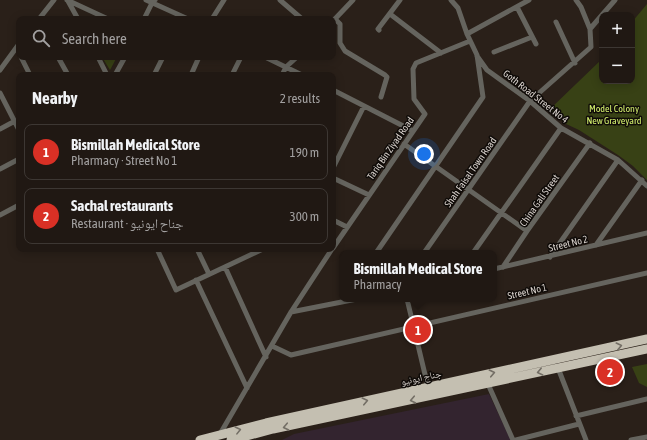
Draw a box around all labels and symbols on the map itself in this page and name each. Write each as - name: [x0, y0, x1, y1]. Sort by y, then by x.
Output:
- street label: Goth Road Street No 4: [501, 68, 571, 125]
- park label: Model Colony New Graveyard: [586, 103, 642, 126]
- street label: Tariq Bin Ziyad Road: [365, 115, 416, 182]
- street label: Shah Faisal Town Road: [442, 135, 499, 209]
- your location: [414, 144, 434, 164]
- street label: China Gali Street: [517, 172, 561, 228]
- street label: Street No 2: [547, 233, 589, 254]
- street label: Street No 1: [506, 282, 548, 301]
- pin: 1: [405, 315, 431, 345]
- one-way arrow: [616, 342, 622, 350]
- pin: 2: [597, 357, 623, 387]
- one-way arrow: [537, 367, 544, 375]
- street label: جناح ایونیو: [400, 368, 443, 388]
- one-way arrow: [489, 369, 495, 377]
- one-way arrow: [410, 395, 417, 403]
- one-way arrow: [362, 397, 368, 405]
- one-way arrow: [283, 422, 289, 430]
- one-way arrow: [234, 426, 241, 435]

